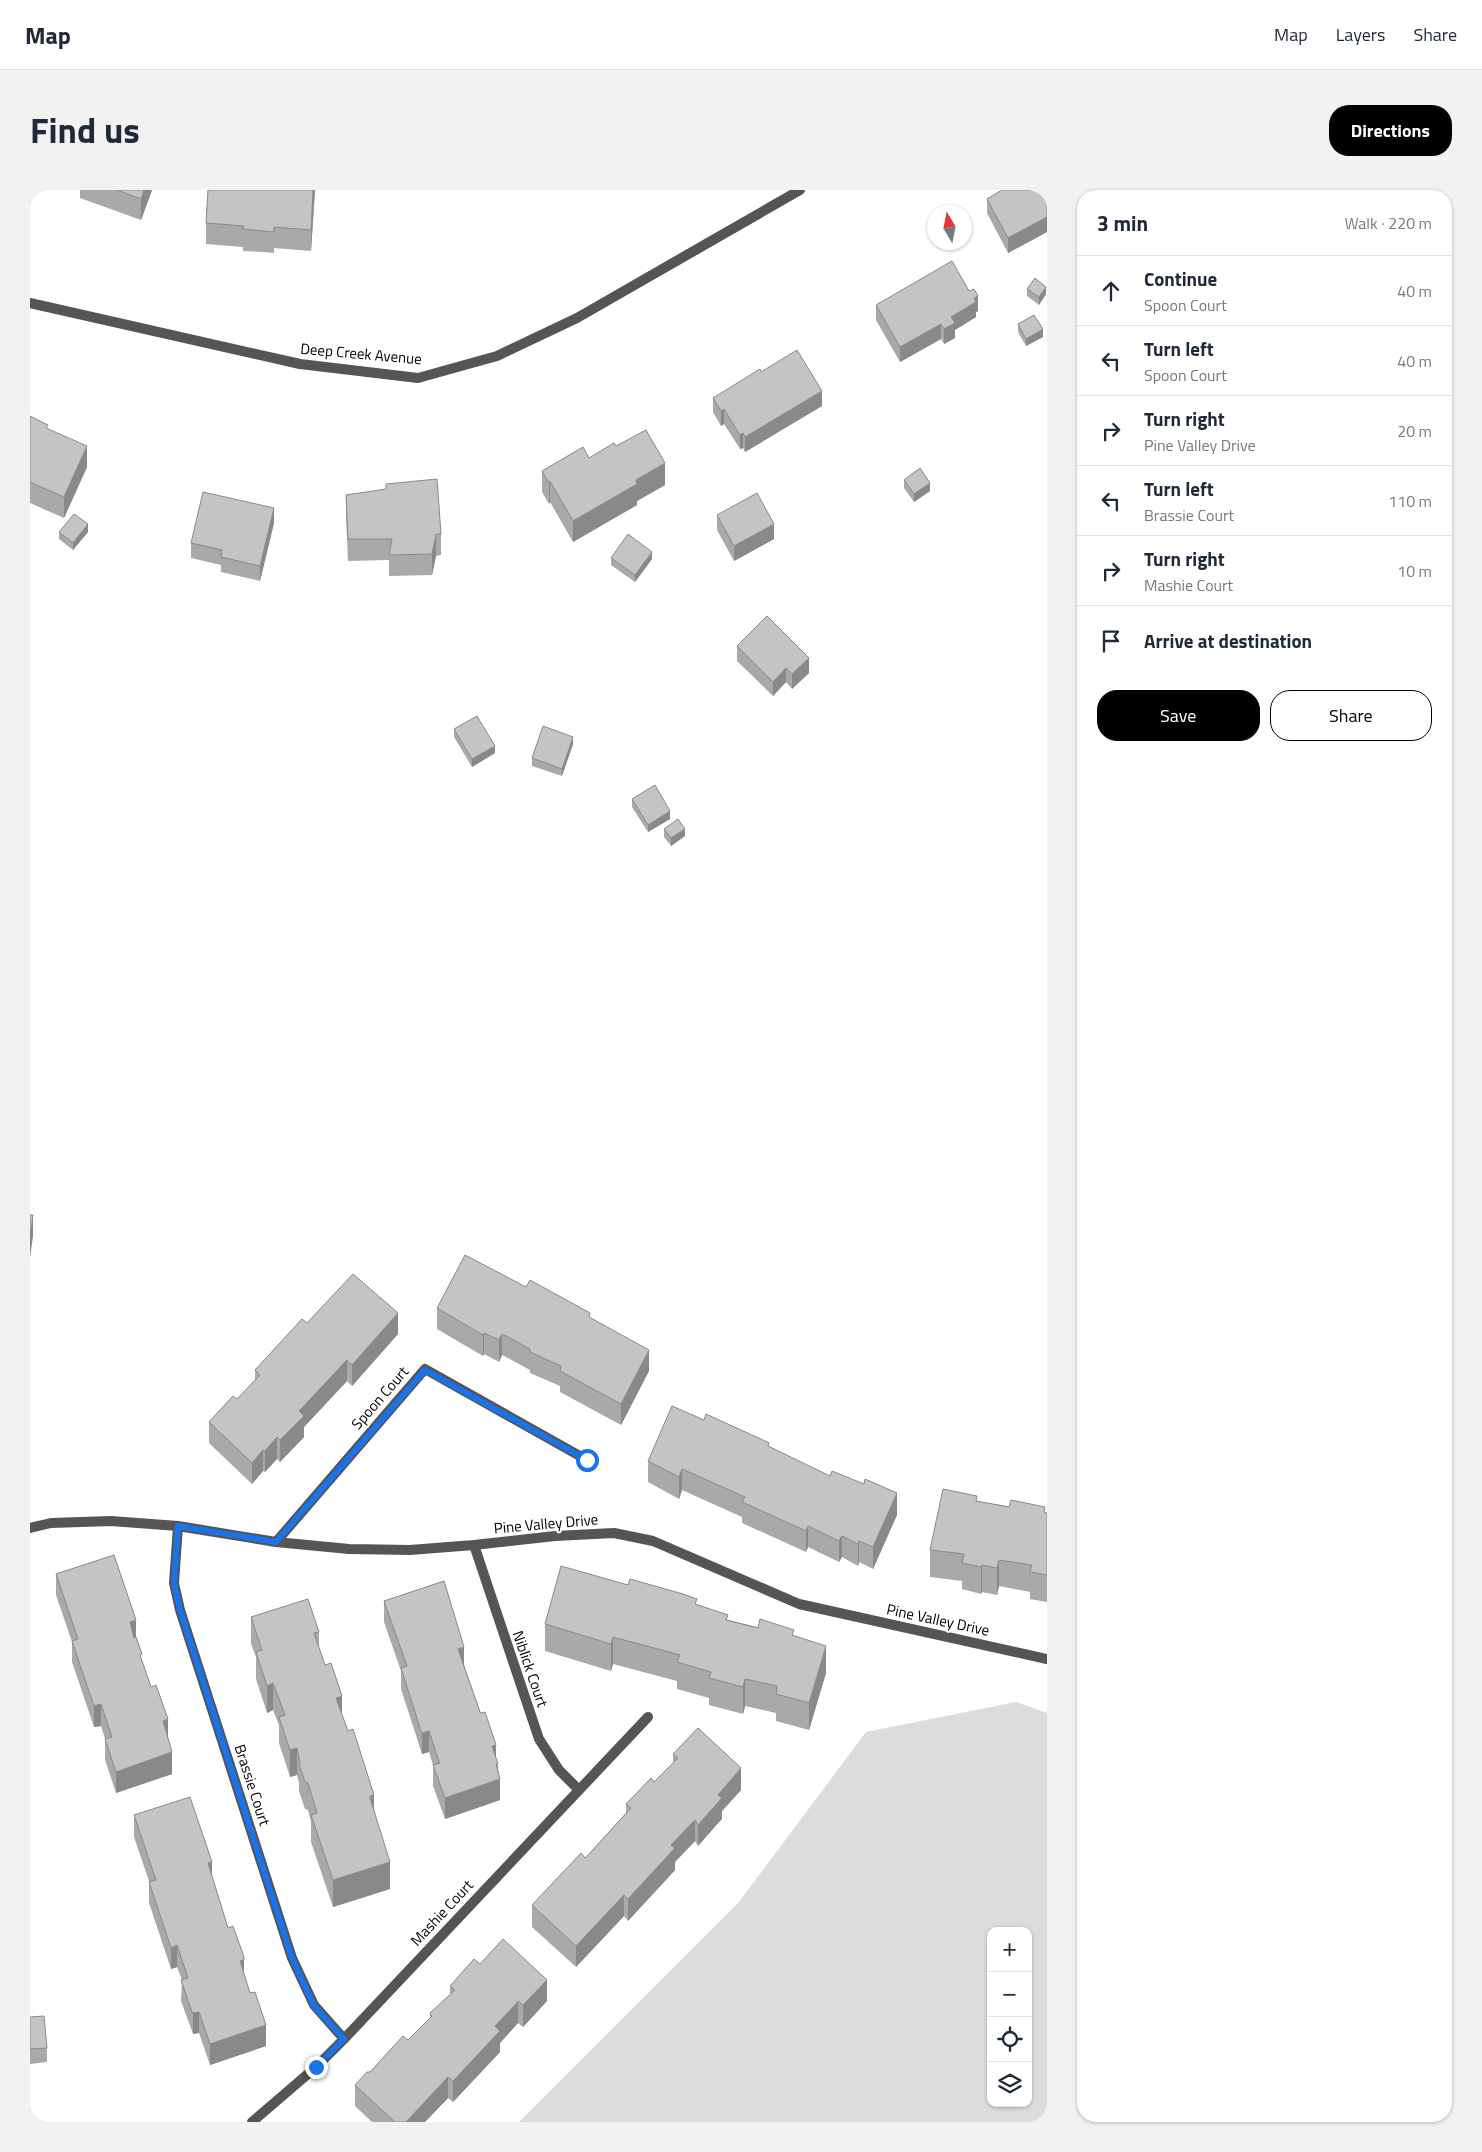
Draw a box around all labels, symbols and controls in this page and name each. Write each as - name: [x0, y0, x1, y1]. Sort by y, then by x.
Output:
- text: Map: [25, 17, 71, 53]
- text: Map: [1274, 21, 1308, 48]
- text: Layers: [1336, 21, 1385, 48]
- text: Share: [1413, 21, 1457, 48]
- text: Find us: [30, 103, 140, 157]
- button: Directions: [1329, 105, 1452, 156]
- north arrow: [927, 205, 972, 250]
- text: 3 min: [1097, 207, 1148, 239]
- text: Walk · 220 m: [1344, 211, 1432, 235]
- text: Continue: [1144, 264, 1217, 293]
- icon: ahead: [1097, 277, 1125, 305]
- text: 40 m: [1397, 279, 1432, 303]
- text: Spoon Court: [1144, 293, 1227, 317]
- text: Turn left: [1144, 334, 1214, 363]
- street label: Deep Creek Avenue: [299, 337, 423, 370]
- icon: left: [1097, 347, 1125, 375]
- text: 40 m: [1397, 349, 1432, 373]
- text: Spoon Court: [1144, 363, 1227, 387]
- text: Turn right: [1144, 404, 1225, 433]
- icon: right: [1097, 417, 1125, 445]
- text: 20 m: [1397, 419, 1432, 443]
- text: Pine Valley Drive: [1144, 433, 1256, 457]
- text: Turn left: [1144, 474, 1214, 503]
- icon: left: [1097, 487, 1125, 515]
- text: 110 m: [1388, 489, 1432, 513]
- text: Brassie Court: [1144, 503, 1234, 527]
- text: Turn right: [1144, 544, 1225, 573]
- icon: right: [1097, 557, 1125, 585]
- text: 10 m: [1397, 559, 1432, 583]
- text: Mashie Court: [1144, 573, 1233, 597]
- text: Arrive at destination: [1144, 626, 1312, 655]
- icon: arrive: [1097, 627, 1125, 655]
- button: Save: [1097, 690, 1260, 741]
- button: Share: [1270, 690, 1432, 741]
- street label: Spoon Court: [345, 1360, 414, 1434]
- route start: [576, 1449, 599, 1472]
- street label: Pine Valley Drive: [493, 1507, 599, 1540]
- street label: Pine Valley Drive: [885, 1597, 992, 1642]
- street label: Niblick Court: [507, 1628, 555, 1711]
- street label: Brassie Court: [228, 1741, 277, 1829]
- street label: Mashie Court: [405, 1874, 479, 1951]
- map controls: [987, 1927, 1032, 2107]
- button: +: [987, 1927, 1032, 1972]
- button: −: [987, 1972, 1032, 2017]
- button: locate: [987, 2017, 1032, 2062]
- route end: [305, 2056, 328, 2079]
- button: layers: [987, 2062, 1032, 2107]

